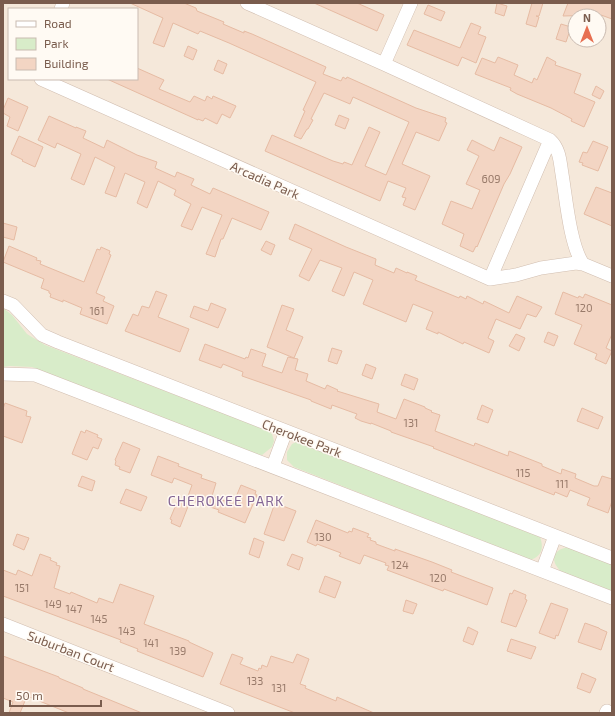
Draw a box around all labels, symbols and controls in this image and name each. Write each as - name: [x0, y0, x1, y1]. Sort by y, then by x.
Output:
- legend: [8, 8, 138, 80]
- north arrow: [567, 8, 607, 48]
- text: N: [583, 11, 591, 24]
- text: Road: [44, 16, 72, 30]
- text: Park: [44, 36, 69, 50]
- text: Building: [44, 56, 89, 70]
- street label: Arcadia Park: [228, 158, 302, 202]
- house number: 609: [481, 172, 501, 185]
- house number: 120: [575, 301, 593, 314]
- house number: 161: [89, 304, 105, 317]
- street label: Cherokee Park: [260, 415, 345, 461]
- house number: 131: [404, 416, 418, 429]
- house number: 115: [516, 466, 530, 479]
- house number: 111: [555, 477, 569, 490]
- district label: CHEROKEE PARK: [168, 492, 284, 509]
- house number: 130: [314, 530, 332, 543]
- house number: 124: [391, 558, 409, 571]
- house number: 120: [429, 571, 447, 584]
- house number: 151: [15, 581, 29, 594]
- house number: 149: [44, 597, 62, 610]
- house number: 147: [66, 602, 83, 615]
- house number: 145: [90, 612, 108, 625]
- house number: 143: [118, 624, 136, 637]
- street label: Suburban Court: [25, 627, 117, 675]
- house number: 141: [143, 636, 159, 649]
- house number: 139: [170, 644, 186, 657]
- house number: 133: [247, 674, 263, 687]
- house number: 131: [272, 681, 286, 694]
- scale bar: [10, 682, 101, 708]
- text: 50 m: [16, 688, 43, 702]

